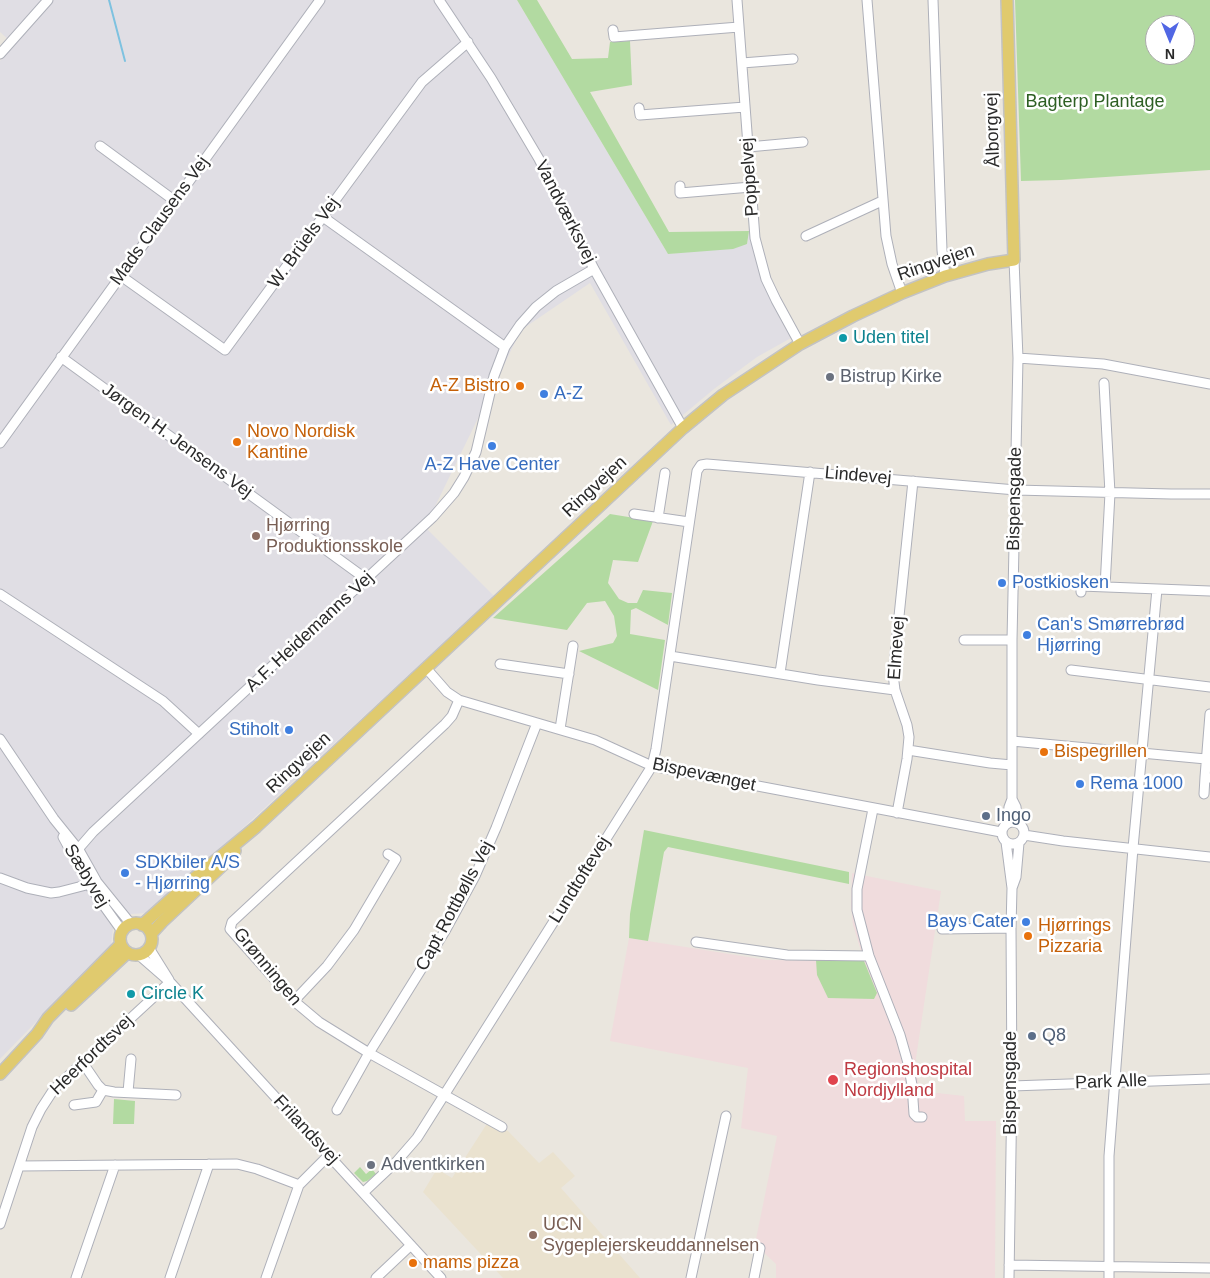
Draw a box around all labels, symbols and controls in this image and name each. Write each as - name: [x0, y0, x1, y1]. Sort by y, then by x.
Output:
- north arrow: [1145, 15, 1195, 65]
- text: N: [1165, 46, 1175, 62]
- park label: Bagterp Plantage: [1025, 91, 1165, 113]
- street label: Ålborgvej: [981, 92, 1005, 168]
- street label: Poppelvej: [736, 137, 764, 217]
- street label: Mads Clausens Vej: [106, 152, 214, 290]
- street label: Vandværksvej: [530, 157, 600, 267]
- street label: W. Brüels Vej: [264, 193, 344, 293]
- street label: Ringvejen: [895, 240, 977, 286]
- place label: Uden titel: [853, 327, 929, 349]
- marker: Uden titel: [837, 332, 849, 344]
- place label: Bistrup Kirke: [840, 366, 942, 388]
- marker: Bistrup Kirke: [824, 371, 836, 383]
- place label: A-Z Bistro: [430, 375, 510, 397]
- street label: Jørgen H. Jensens Vej: [97, 379, 257, 503]
- marker: A-Z Bistro: [514, 380, 526, 392]
- place label: A-Z: [554, 383, 583, 405]
- marker: A-Z: [538, 388, 550, 400]
- place label: Novo Nordisk Kantine: [247, 421, 355, 464]
- marker: Novo Nordisk Kantine: [231, 436, 243, 448]
- marker: A-Z Have Center: [486, 440, 498, 452]
- street label: Bispensgade: [1003, 447, 1027, 551]
- street label: Ringvejen: [558, 452, 632, 522]
- place label: A-Z Have Center: [424, 454, 560, 476]
- street label: Lindevej: [824, 462, 892, 490]
- place label: Hjørring Produktionsskole: [266, 515, 403, 558]
- marker: Hjørring Produktionsskole: [250, 530, 262, 542]
- street label: A.F. Heidemanns Vej: [242, 567, 378, 697]
- place label: Postkiosken: [1012, 572, 1109, 594]
- marker: Postkiosken: [996, 577, 1008, 589]
- place label: Can's Smørrebrød Hjørring: [1037, 614, 1184, 656]
- street label: Elmevej: [884, 615, 910, 681]
- marker: Can's Smørrebrød Hjørring: [1021, 629, 1033, 641]
- place label: Stiholt: [229, 719, 279, 741]
- marker: Stiholt: [283, 724, 295, 736]
- street label: Ringvejen: [262, 728, 336, 798]
- place label: Bispegrillen: [1054, 741, 1147, 763]
- marker: Bispegrillen: [1038, 746, 1050, 758]
- street label: Bispevænget: [650, 754, 758, 796]
- place label: Rema 1000: [1090, 773, 1183, 795]
- marker: Rema 1000: [1074, 778, 1086, 790]
- place label: Ingo: [996, 805, 1031, 827]
- marker: Ingo: [980, 810, 992, 822]
- street label: Lundtoftevej: [545, 833, 615, 927]
- street label: Capt Rottbølls Vej: [412, 837, 498, 975]
- street label: Sæbyvej: [59, 840, 113, 912]
- place label: SDKbiler A/S - Hjørring: [135, 852, 240, 894]
- marker: SDKbiler A/S - Hjørring: [119, 867, 131, 879]
- place label: Bays Cater: [927, 911, 1016, 933]
- place label: Hjørrings Pizzaria: [1038, 915, 1111, 958]
- marker: Bays Cater: [1020, 916, 1032, 928]
- street label: Grønningen: [228, 924, 306, 1010]
- marker: Hjørrings Pizzaria: [1022, 930, 1034, 942]
- place label: Circle K: [141, 983, 204, 1005]
- marker: Circle K: [125, 988, 137, 1000]
- street label: Heerfordtsvej: [46, 1010, 138, 1100]
- place label: Q8: [1042, 1025, 1066, 1047]
- marker: Q8: [1026, 1030, 1038, 1042]
- street label: Bispensgade: [1000, 1031, 1022, 1135]
- place label: Regionshospital Nordjylland: [844, 1059, 972, 1102]
- street label: Park Alle: [1075, 1070, 1147, 1094]
- marker: Regionshospital Nordjylland: [826, 1073, 840, 1087]
- street label: Frilandsvej: [268, 1091, 344, 1169]
- place label: Adventkirken: [381, 1154, 485, 1176]
- marker: Adventkirken: [365, 1159, 377, 1171]
- place label: UCN Sygeplejerskeuddannelsen: [543, 1214, 759, 1256]
- marker: UCN Sygeplejerskeuddannelsen: [527, 1229, 539, 1241]
- place label: mams pizza: [423, 1252, 519, 1274]
- marker: mams pizza: [407, 1257, 419, 1269]

